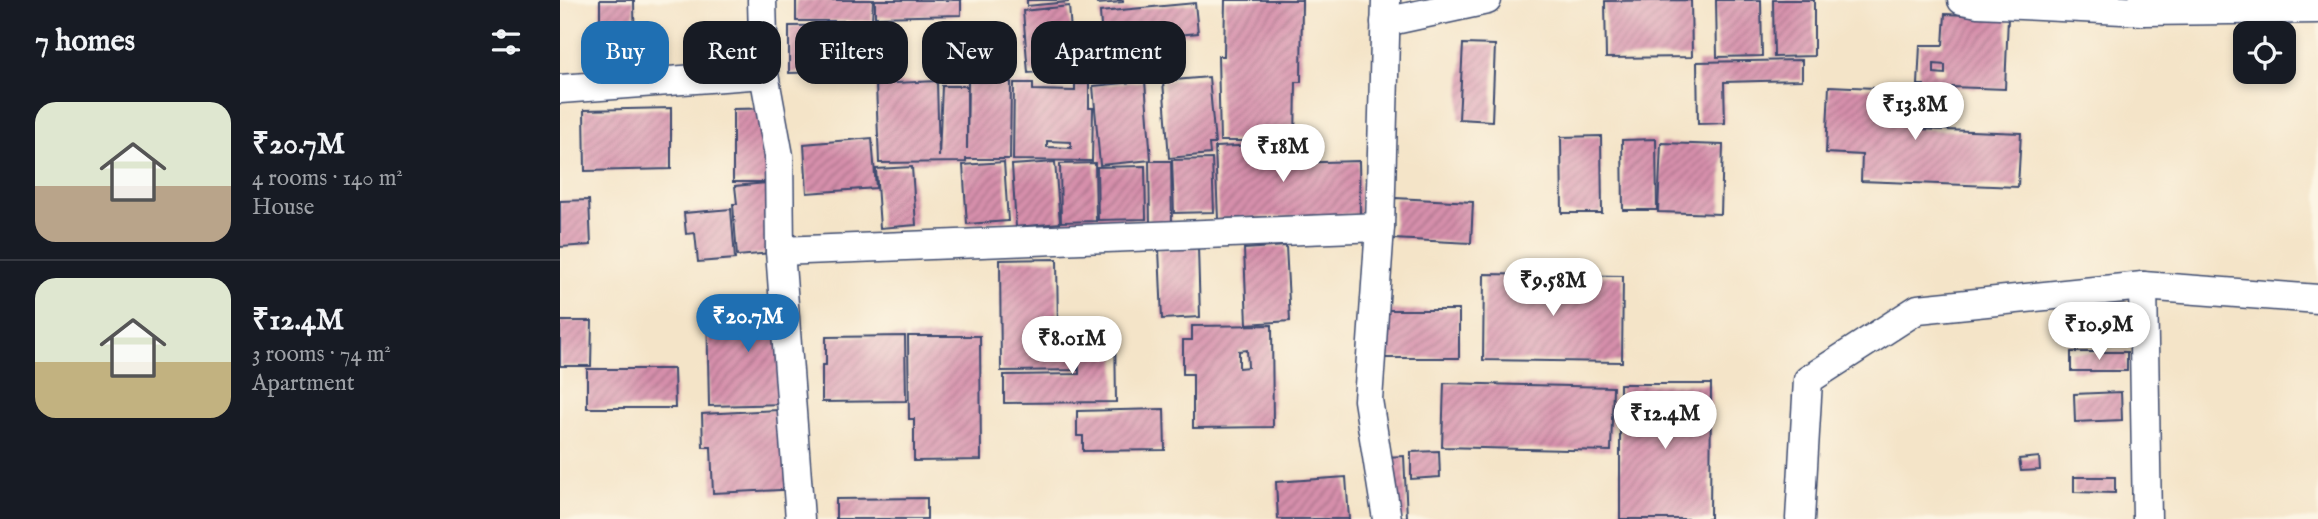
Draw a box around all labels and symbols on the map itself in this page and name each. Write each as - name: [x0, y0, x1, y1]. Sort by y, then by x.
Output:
- pin: ₹13.8M: [1858, 82, 1972, 142]
- pin: ₹18M: [1242, 124, 1324, 184]
- pin: ₹9.58M: [1496, 258, 1610, 318]
- pin: ₹20.7M: [691, 294, 805, 354]
- pin: ₹10.9M: [2042, 302, 2156, 362]
- pin: ₹8.01M: [1015, 316, 1129, 376]
- pin: ₹12.4M: [1608, 392, 1722, 451]

